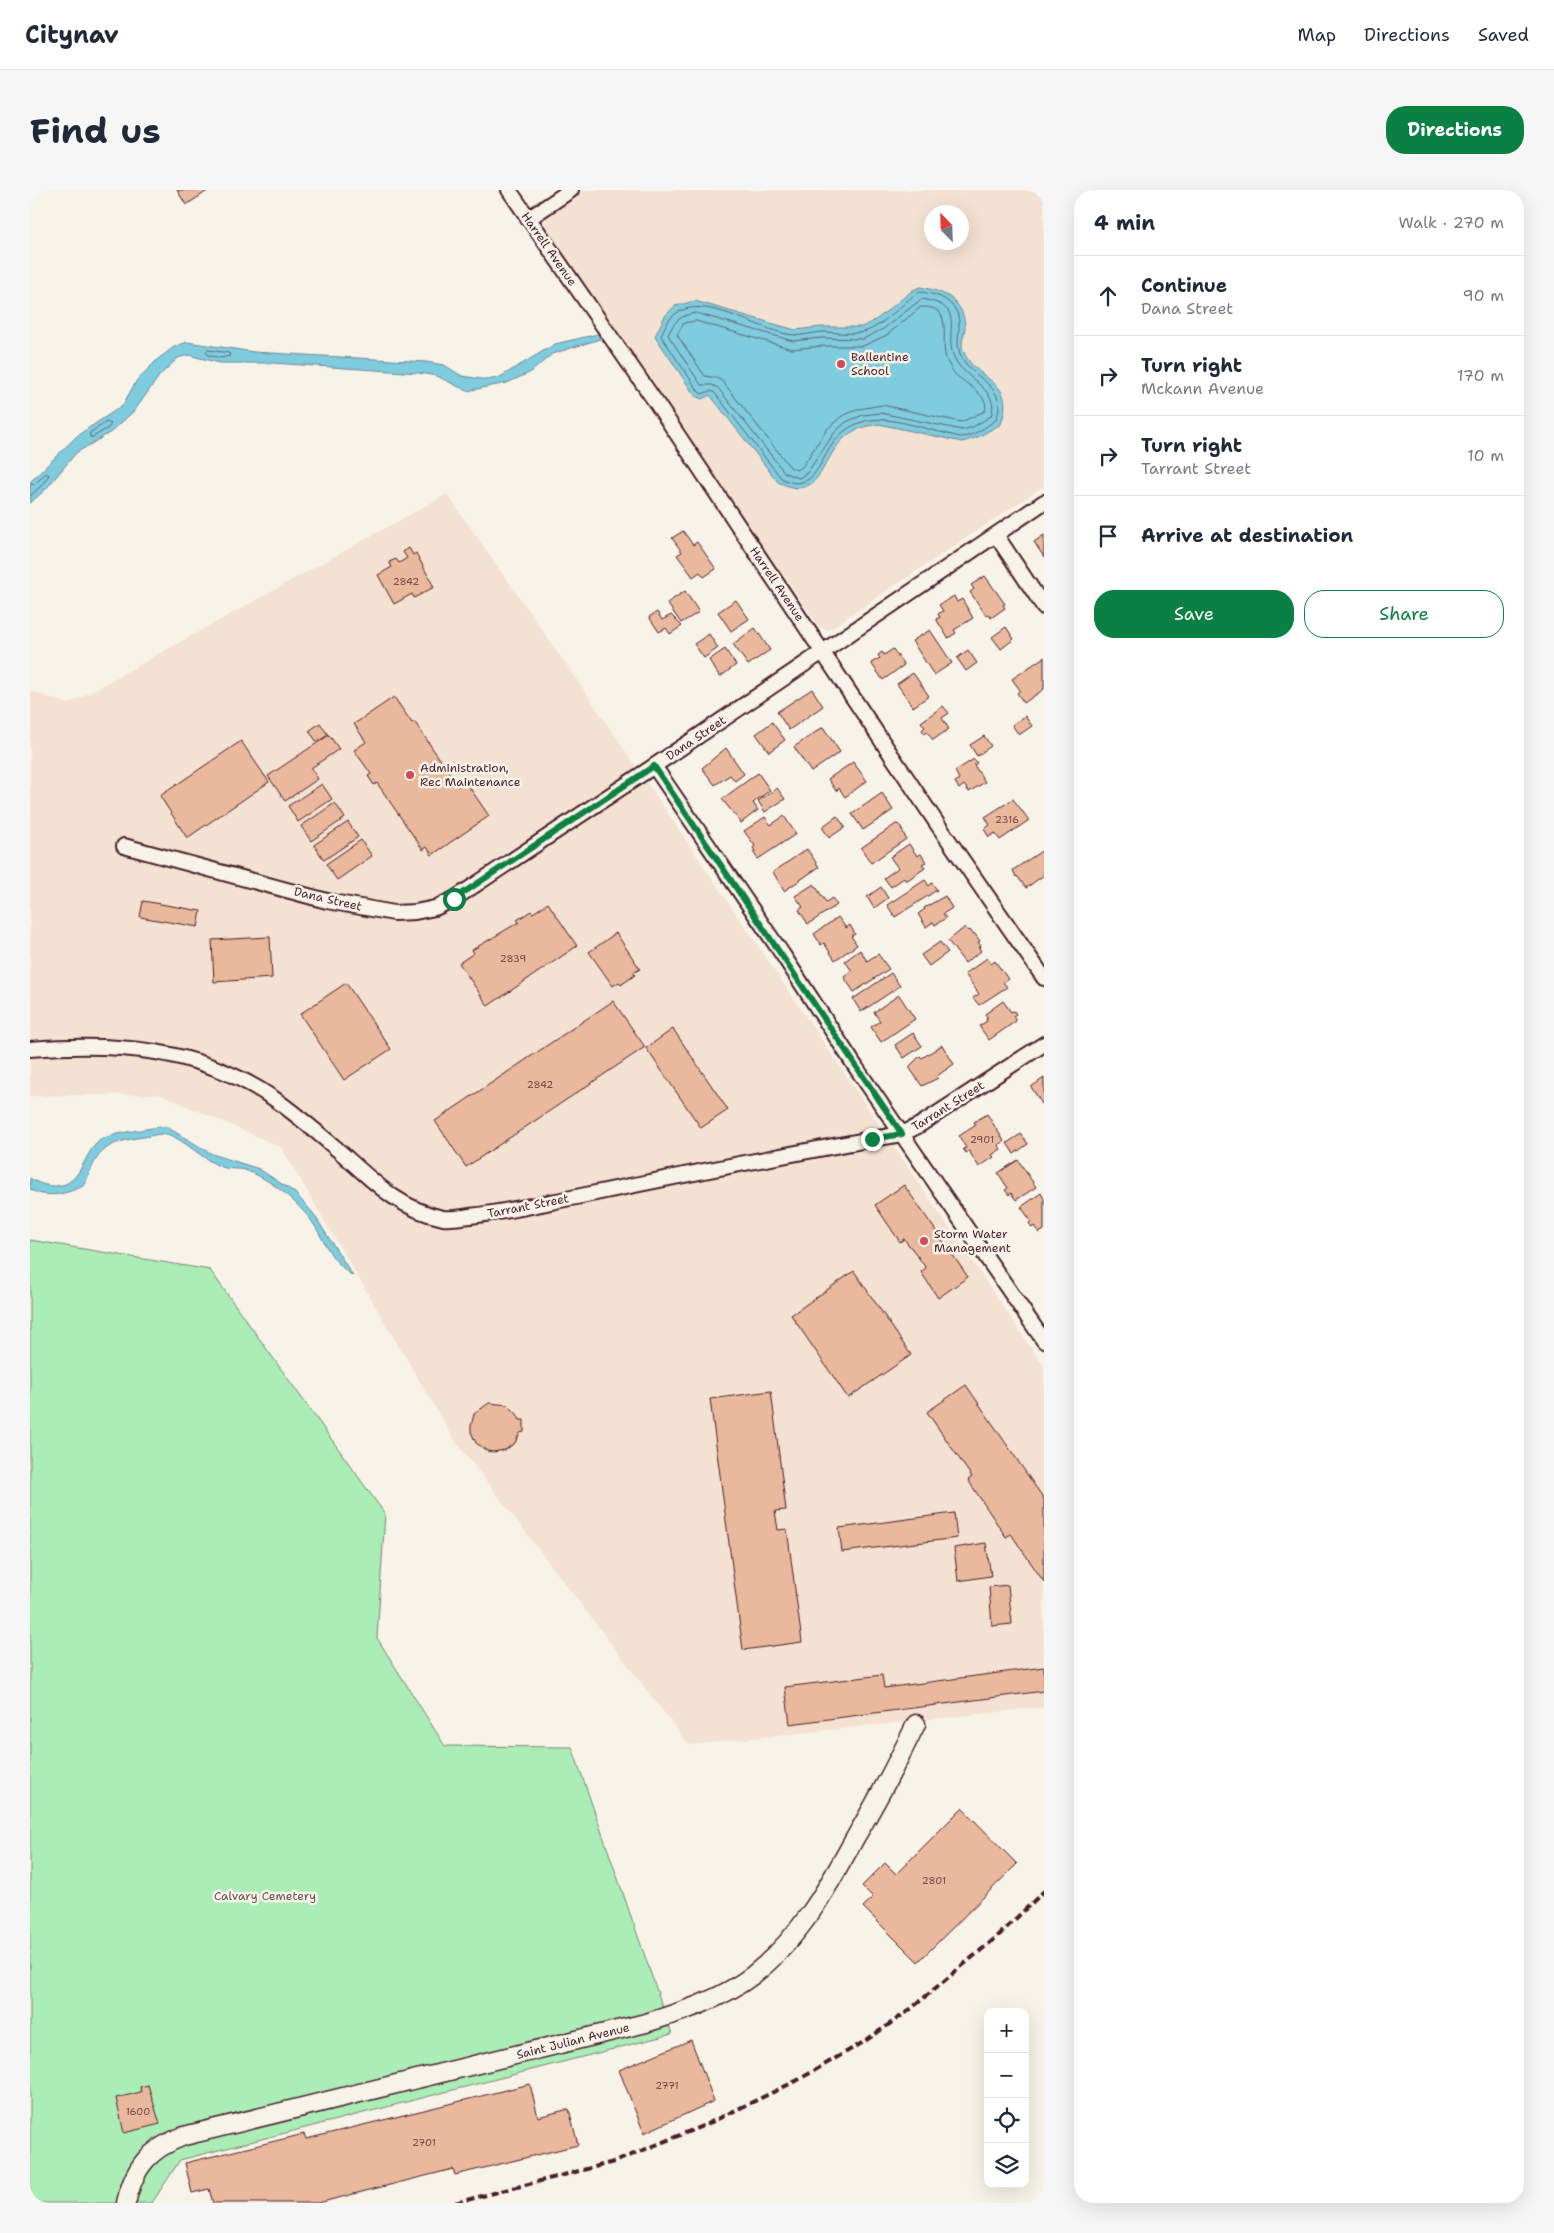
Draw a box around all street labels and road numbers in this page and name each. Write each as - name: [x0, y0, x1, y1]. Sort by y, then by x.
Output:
- street label: Harrell Avenue: [518, 209, 580, 289]
- street label: Harrell Avenue: [746, 544, 808, 625]
- street label: Dana Street: [663, 712, 729, 764]
- street label: Dana Street: [292, 883, 364, 915]
- street label: Tarrant Street: [909, 1077, 987, 1135]
- street label: Tarrant Street: [486, 1190, 570, 1222]
- street label: Saint Julian Avenue: [515, 2019, 631, 2063]

